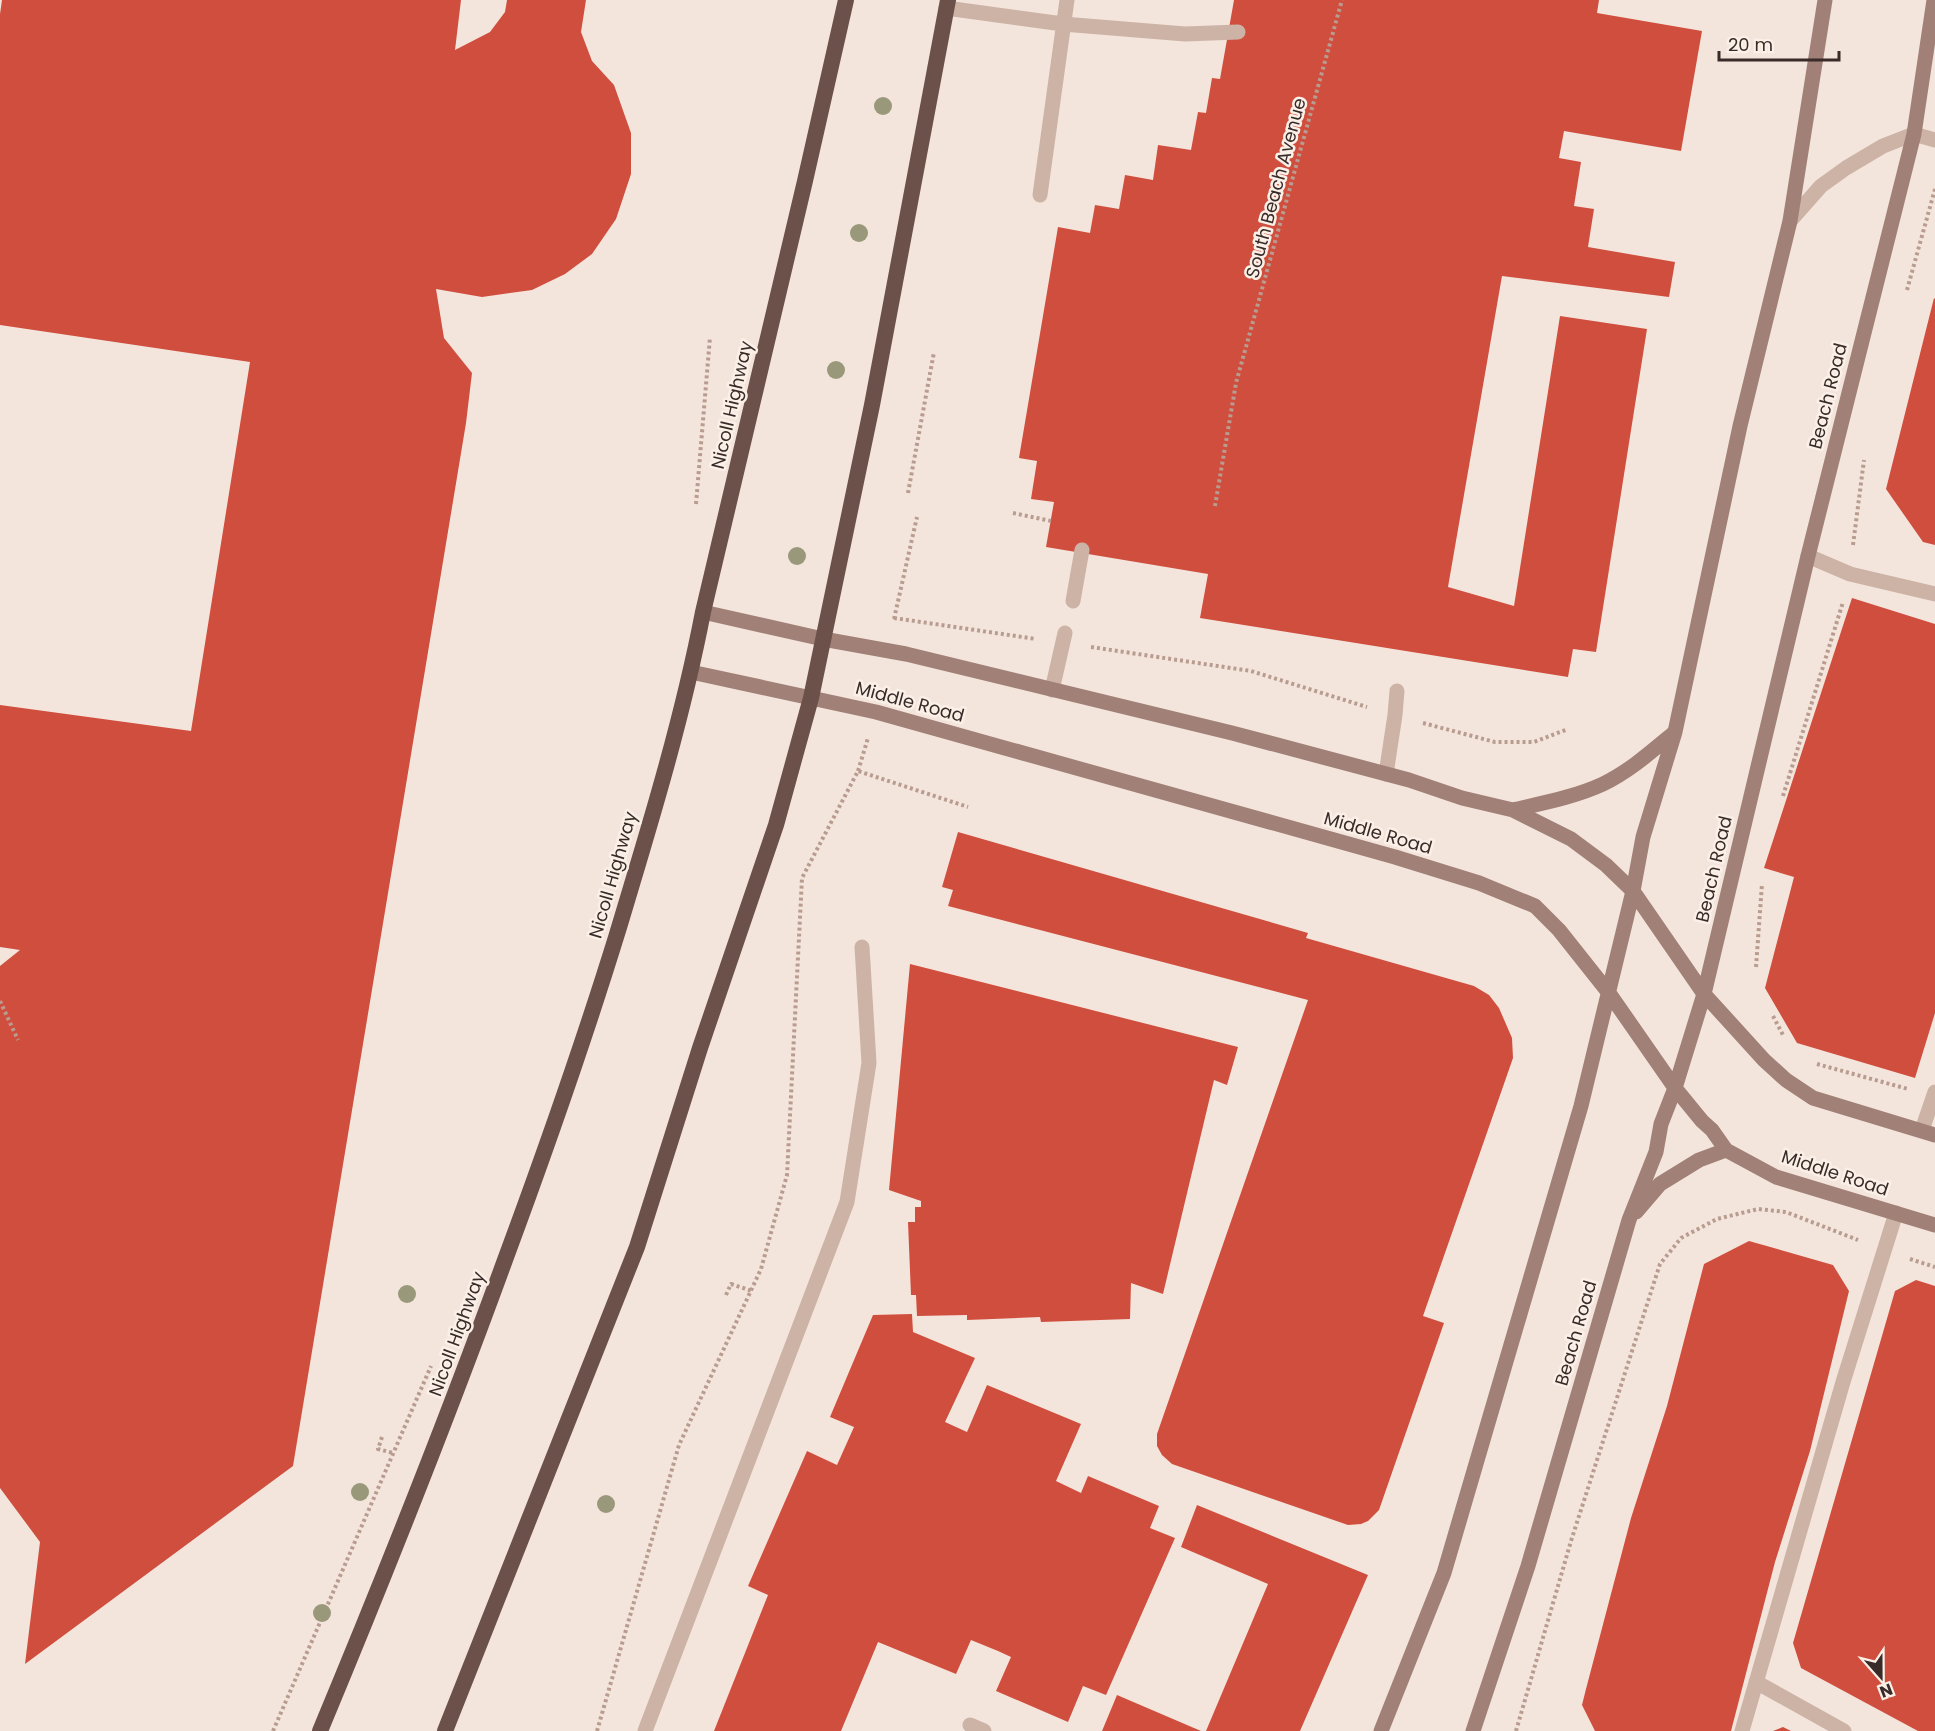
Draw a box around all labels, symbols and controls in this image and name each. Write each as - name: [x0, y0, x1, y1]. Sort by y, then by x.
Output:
- scale bar: [1719, 24, 1839, 62]
- text: 20 m: [1728, 32, 1773, 57]
- street label: South Beach Avenue: [1239, 95, 1312, 281]
- street label: Nicoll Highway: [705, 338, 758, 471]
- street label: Beach Road: [1802, 340, 1853, 452]
- street label: Middle Road: [853, 675, 967, 728]
- street label: Middle Road: [1321, 805, 1435, 860]
- street label: Nicoll Highway: [582, 809, 643, 941]
- street label: Beach Road: [1689, 813, 1738, 925]
- street label: Middle Road: [1778, 1143, 1892, 1202]
- street label: Nicoll Highway: [422, 1268, 491, 1400]
- street label: Beach Road: [1549, 1277, 1602, 1388]
- north arrow: [1851, 1647, 1911, 1707]
- text: N: [1876, 1678, 1896, 1703]

